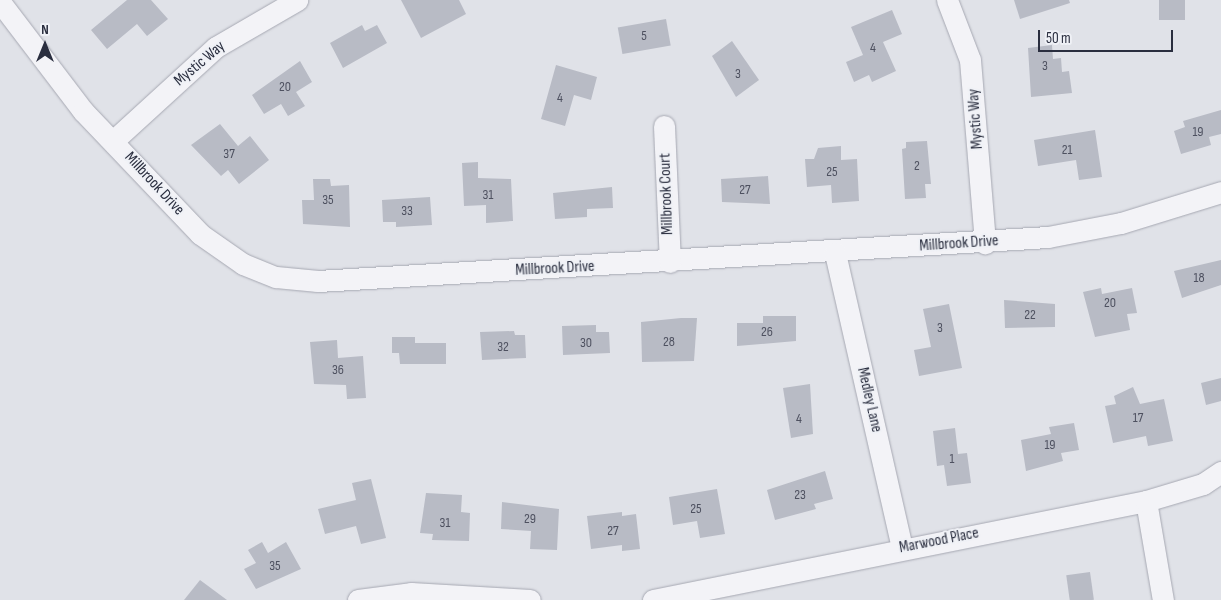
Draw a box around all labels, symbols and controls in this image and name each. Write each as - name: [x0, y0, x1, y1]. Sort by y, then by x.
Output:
- north arrow: [20, 20, 70, 70]
- scale bar: [1041, 20, 1176, 52]
- text: N: [41, 21, 49, 38]
- house number: 5: [641, 28, 647, 44]
- text: 50 m: [1046, 29, 1071, 48]
- street label: Mystic Way: [171, 37, 229, 91]
- house number: 4: [870, 40, 876, 56]
- house number: 3: [1042, 58, 1048, 74]
- house number: 3: [735, 66, 741, 82]
- house number: 20: [279, 79, 291, 95]
- street label: Mystic Way: [964, 88, 988, 150]
- house number: 4: [557, 90, 563, 106]
- house number: 19: [1192, 124, 1204, 140]
- house number: 21: [1062, 142, 1072, 158]
- house number: 37: [223, 146, 235, 162]
- street label: Millbrook Drive: [120, 148, 188, 220]
- street label: Millbrook Court: [656, 153, 678, 235]
- house number: 2: [914, 158, 920, 174]
- house number: 25: [826, 164, 838, 180]
- house number: 27: [739, 182, 751, 198]
- house number: 31: [483, 187, 493, 203]
- house number: 35: [322, 192, 334, 208]
- house number: 33: [401, 203, 413, 219]
- street label: Millbrook Drive: [919, 232, 999, 256]
- street label: Millbrook Drive: [515, 257, 595, 281]
- house number: 18: [1193, 270, 1205, 286]
- house number: 20: [1104, 295, 1116, 311]
- house number: 22: [1024, 307, 1036, 323]
- house number: 3: [937, 320, 943, 336]
- house number: 26: [761, 324, 773, 340]
- house number: 28: [663, 334, 675, 350]
- house number: 30: [580, 335, 592, 351]
- house number: 32: [497, 339, 509, 355]
- house number: 36: [332, 362, 344, 378]
- street label: Medley Lane: [852, 366, 886, 434]
- house number: 17: [1133, 410, 1143, 426]
- house number: 4: [796, 411, 802, 427]
- house number: 19: [1044, 437, 1056, 453]
- house number: 1: [950, 451, 954, 467]
- house number: 23: [794, 487, 806, 503]
- house number: 25: [690, 501, 702, 517]
- house number: 29: [524, 511, 536, 527]
- house number: 31: [440, 515, 450, 531]
- house number: 27: [607, 523, 619, 539]
- street label: Marwood Place: [898, 524, 980, 558]
- house number: 35: [269, 558, 281, 574]

